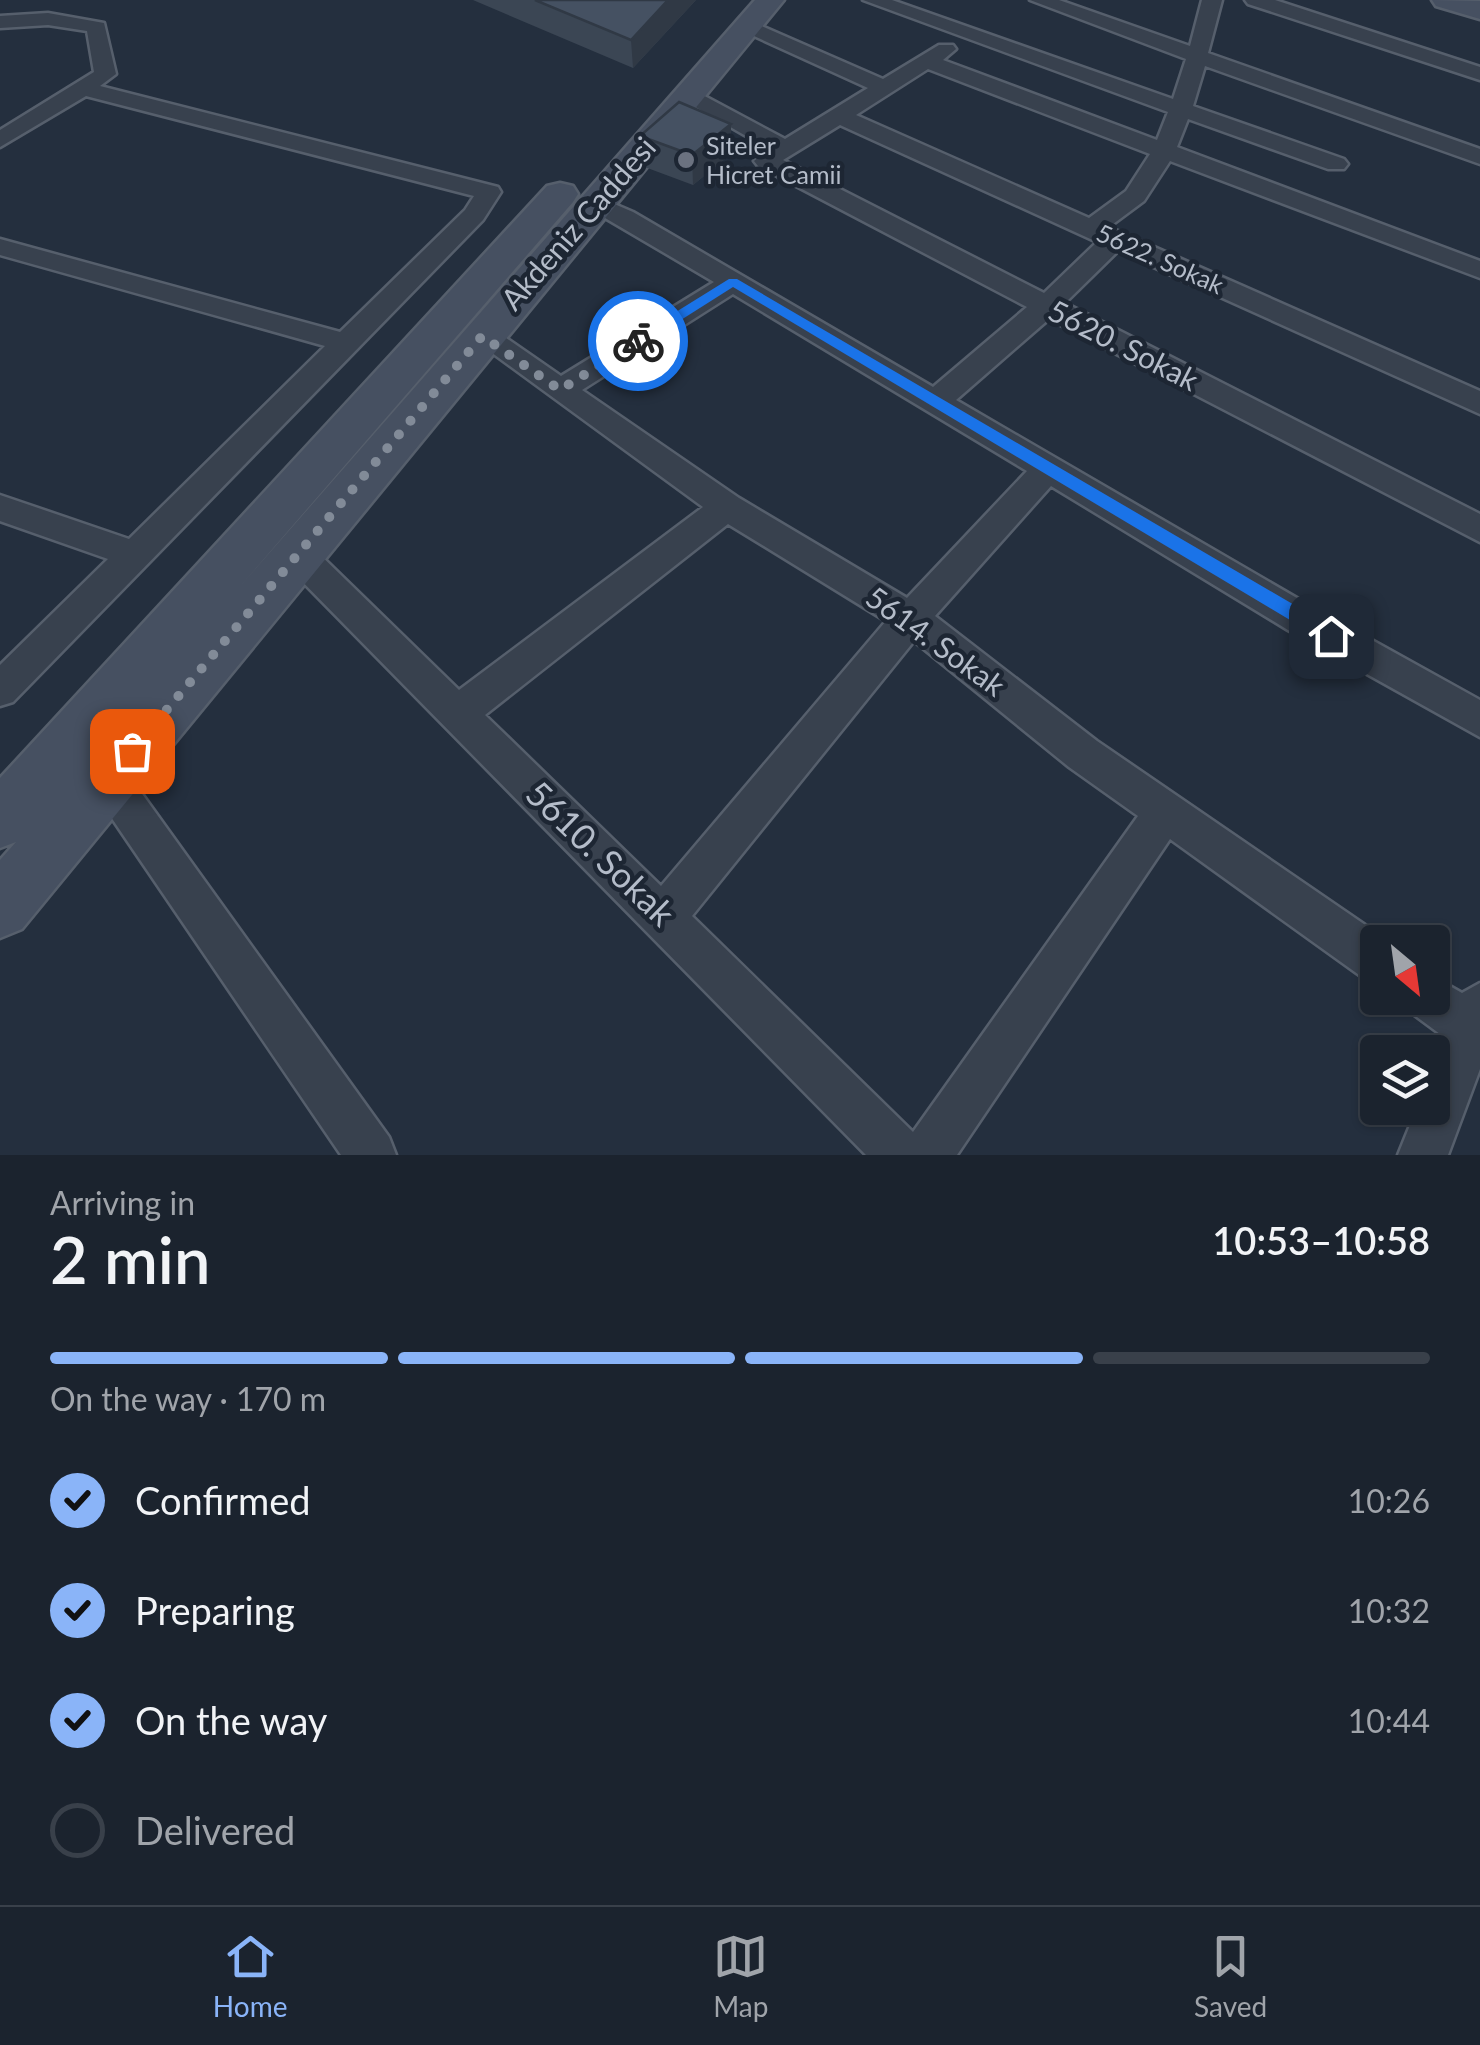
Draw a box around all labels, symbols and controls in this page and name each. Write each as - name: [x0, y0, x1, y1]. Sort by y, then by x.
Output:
- street label: Akdeniz Caddesi: [493, 129, 662, 316]
- place label: Siteler Hicret Camii: [706, 130, 842, 189]
- marker: Siteler Hicret Camii: [675, 149, 697, 171]
- street label: 5622. Sokak: [1092, 217, 1229, 300]
- courier: [588, 291, 688, 391]
- street label: 5620. Sokak: [1043, 291, 1205, 398]
- icon: bike: [611, 314, 666, 369]
- street label: 5614. Sokak: [860, 578, 1013, 703]
- pin: [1289, 594, 1374, 679]
- icon: home: [1304, 609, 1359, 664]
- pin: [90, 709, 175, 794]
- icon: bag: [105, 724, 160, 779]
- street label: 5610. Sokak: [518, 771, 685, 934]
- north arrow: [1360, 925, 1450, 1015]
- map controls: [1360, 925, 1450, 1125]
- button: layers: [1360, 1035, 1450, 1125]
- text: Arriving in: [50, 1183, 195, 1222]
- text: 10:53–10:58: [1212, 1217, 1430, 1263]
- text: 2 min: [50, 1220, 210, 1298]
- text: On the way · 170 m: [50, 1379, 326, 1418]
- icon: check: [50, 1473, 105, 1528]
- text: Confirmed: [135, 1477, 311, 1523]
- text: 10:26: [1348, 1481, 1430, 1520]
- icon: check: [50, 1583, 105, 1638]
- text: Preparing: [135, 1587, 295, 1633]
- text: 10:32: [1348, 1591, 1430, 1630]
- icon: check: [50, 1693, 105, 1748]
- text: On the way: [135, 1697, 327, 1743]
- text: 10:44: [1348, 1701, 1430, 1740]
- text: Delivered: [135, 1807, 295, 1853]
- tab: Home: [213, 1929, 287, 2023]
- tab: Map: [713, 1929, 768, 2023]
- tab: Saved: [1194, 1929, 1267, 2023]

